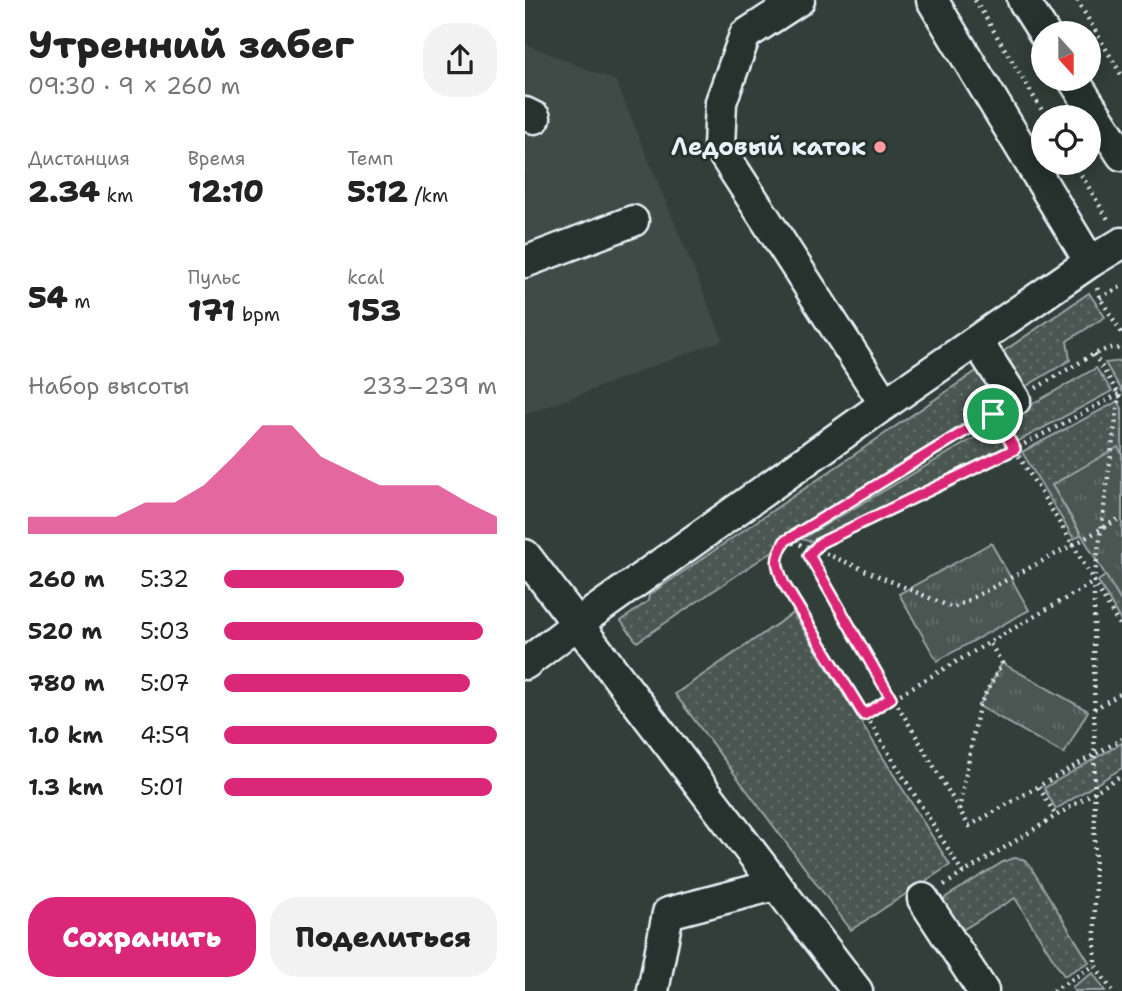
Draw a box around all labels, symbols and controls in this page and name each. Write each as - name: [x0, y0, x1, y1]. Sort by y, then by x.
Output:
- text: Утренний забег: [28, 19, 354, 70]
- north arrow: [1031, 21, 1101, 91]
- map controls: [1031, 21, 1101, 175]
- button: share: [423, 23, 497, 97]
- text: 09:30 · 9 × 260 m: [28, 71, 240, 101]
- button: locate: [1031, 105, 1101, 175]
- place label: Ледовый каток: [671, 131, 866, 163]
- marker: Ледовый каток: [872, 139, 888, 155]
- text: Дистанция: [28, 146, 130, 171]
- text: Время: [188, 146, 246, 171]
- text: Темп: [347, 146, 393, 171]
- text: 2.34: [28, 171, 100, 212]
- text: 12:10: [188, 171, 264, 212]
- text: 5:12: [347, 171, 408, 212]
- text: km: [100, 183, 133, 208]
- text: /km: [408, 183, 449, 208]
- text: Пульс: [188, 265, 241, 290]
- text: kcal: [347, 265, 384, 290]
- text: 54: [28, 277, 68, 318]
- text: m: [68, 289, 91, 314]
- text: 171: [188, 290, 236, 331]
- text: 153: [347, 290, 401, 331]
- text: bpm: [236, 302, 280, 327]
- text: Набор высоты: [28, 371, 189, 401]
- text: 233–239 m: [362, 371, 497, 401]
- pin: [963, 384, 1023, 444]
- icon: arrive: [974, 395, 1012, 433]
- text: 260 m: [28, 564, 105, 594]
- text: 5:32: [140, 564, 189, 594]
- text: 520 m: [28, 616, 102, 646]
- text: 5:03: [140, 616, 190, 646]
- text: 780 m: [28, 668, 105, 698]
- text: 5:07: [140, 668, 190, 698]
- text: 1.0 km: [28, 720, 103, 750]
- text: 4:59: [140, 720, 190, 750]
- text: 1.3 km: [28, 772, 103, 802]
- text: 5:01: [140, 772, 184, 802]
- button: Сохранить: [28, 897, 256, 977]
- button: Поделиться: [270, 897, 497, 977]

